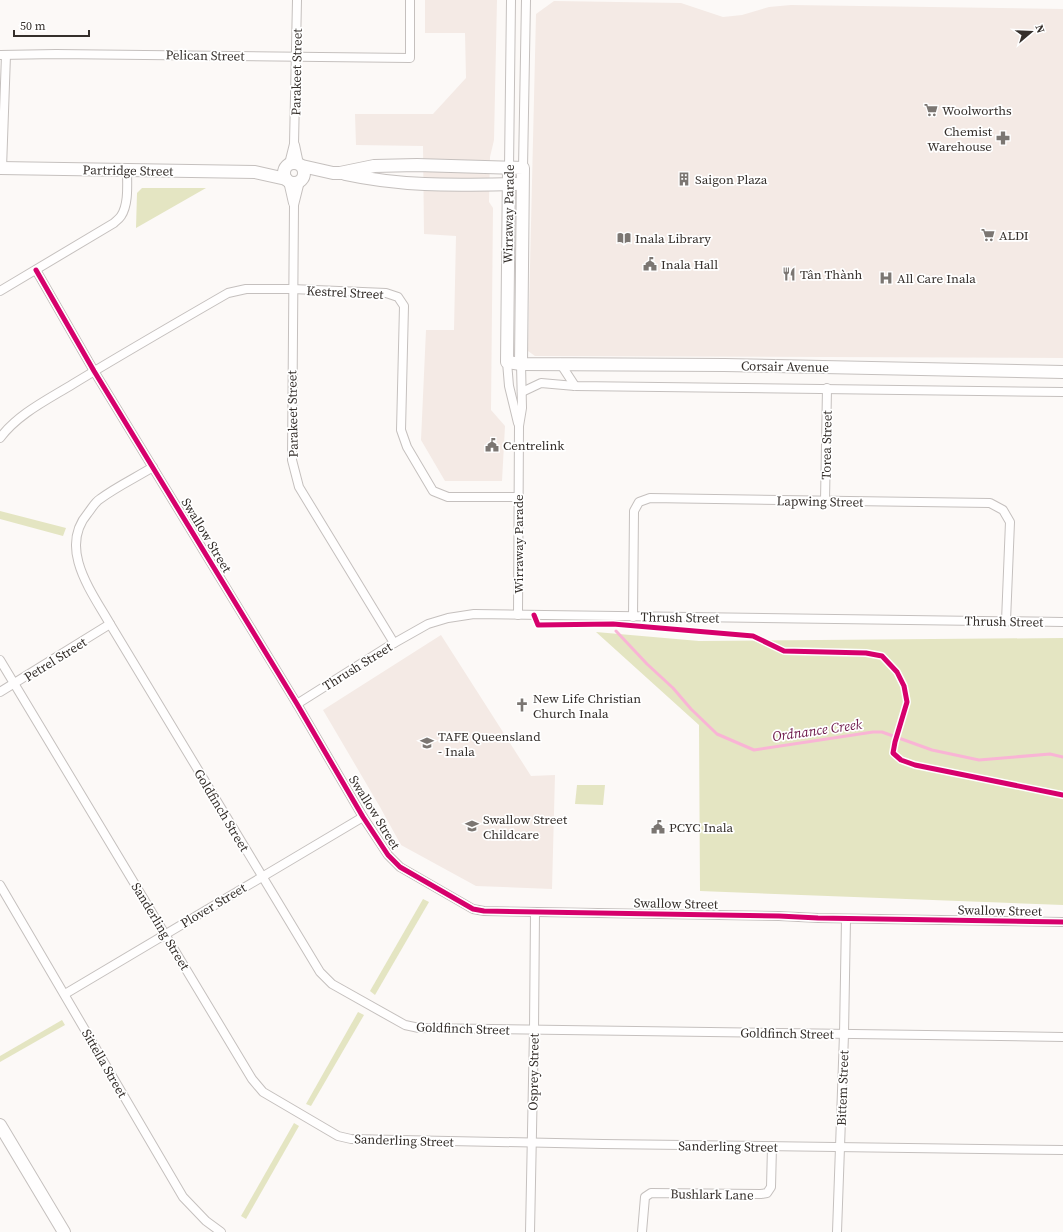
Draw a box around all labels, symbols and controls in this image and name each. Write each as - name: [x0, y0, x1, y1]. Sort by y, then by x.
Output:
- scale bar: [14, 12, 89, 38]
- north arrow: [1011, 12, 1051, 52]
- text: 50 m: [20, 18, 46, 34]
- text: N: [1032, 23, 1048, 35]
- street label: Parakeet Street: [287, 28, 306, 116]
- street label: Pelican Street: [165, 46, 245, 65]
- supermarket icon: Woolworths: [923, 102, 939, 118]
- place label: Woolworths: [942, 102, 1012, 119]
- place label: Chemist Warehouse: [927, 123, 993, 155]
- pharmacy icon: Chemist Warehouse: [995, 130, 1011, 146]
- street label: Partridge Street: [83, 161, 174, 180]
- street label: Wirraway Parade: [499, 164, 518, 264]
- building icon: Saigon Plaza: [676, 171, 692, 187]
- place label: Saigon Plaza: [695, 171, 768, 188]
- supermarket icon: ALDI: [980, 227, 996, 243]
- place label: ALDI: [999, 227, 1029, 244]
- library icon: Inala Library: [616, 230, 632, 246]
- place label: Inala Library: [635, 230, 711, 247]
- public building icon: Inala Hall: [642, 256, 658, 272]
- place label: Inala Hall: [661, 256, 718, 273]
- restaurant icon: Tân Thành: [781, 266, 797, 282]
- place label: Tân Thành: [800, 266, 863, 283]
- hospital icon: All Care Inala: [878, 270, 894, 286]
- place label: All Care Inala: [897, 270, 976, 287]
- street label: Kestrel Street: [306, 282, 385, 303]
- street label: Corsair Avenue: [741, 357, 830, 376]
- street label: Parakeet Street: [283, 370, 302, 458]
- street label: Torea Street: [817, 409, 836, 480]
- public building icon: Centrelink: [484, 437, 500, 453]
- place label: Centrelink: [503, 437, 565, 454]
- street label: Lapwing Street: [776, 492, 864, 511]
- street label: Wirraway Parade: [510, 494, 527, 594]
- street label: Swallow Street: [178, 495, 236, 576]
- street label: Thrush Street: [640, 608, 720, 627]
- street label: Thrush Street: [964, 612, 1044, 631]
- street label: Petrel Street: [21, 633, 90, 685]
- street label: Thrush Street: [319, 638, 396, 694]
- place label: New Life Christian Church Inala: [533, 690, 641, 722]
- church icon: New Life Christian Church Inala: [514, 697, 530, 713]
- water label: Ordnance Creek: [771, 714, 864, 746]
- place label: TAFE Queensland - Inala: [438, 728, 541, 760]
- school or university icon: TAFE Queensland - Inala: [419, 735, 435, 751]
- street label: Goldfinch Street: [190, 766, 253, 855]
- street label: Swallow Street: [345, 772, 404, 853]
- place label: Swallow Street Childcare: [483, 811, 568, 843]
- school or university icon: Swallow Street Childcare: [464, 818, 480, 834]
- public building icon: PCYC Inala: [650, 819, 666, 835]
- place label: PCYC Inala: [669, 819, 733, 836]
- street label: Sanderling Street: [128, 879, 194, 974]
- street label: Plover Street: [177, 879, 250, 932]
- street label: Swallow Street: [634, 894, 719, 913]
- street label: Swallow Street: [958, 901, 1043, 920]
- street label: Goldfinch Street: [416, 1018, 511, 1039]
- street label: Goldfinch Street: [740, 1024, 835, 1043]
- street label: Sittella Street: [78, 1026, 131, 1101]
- street label: Osprey Street: [524, 1032, 543, 1111]
- street label: Bittem Street: [833, 1049, 852, 1126]
- street label: Sanderling Street: [354, 1130, 455, 1151]
- street label: Sanderling Street: [678, 1137, 779, 1156]
- street label: Bushlark Lane: [670, 1185, 754, 1204]

